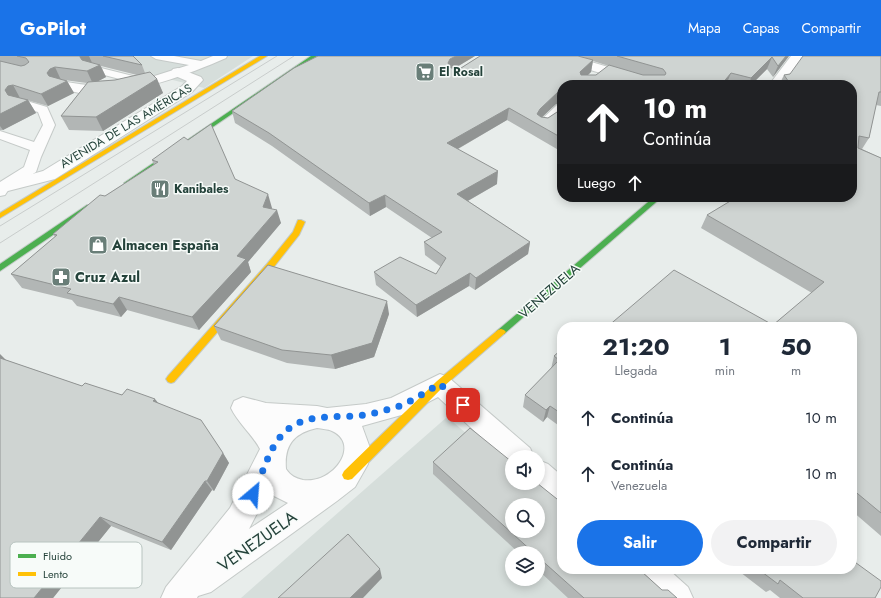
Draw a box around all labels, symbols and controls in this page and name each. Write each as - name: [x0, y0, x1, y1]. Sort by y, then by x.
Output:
- text: GoPilot: [20, 15, 86, 42]
- text: Mapa: [688, 18, 721, 38]
- text: Capas: [743, 18, 780, 38]
- text: Compartir: [802, 18, 861, 38]
- supermarket icon: El Rosal: [414, 61, 436, 83]
- place label: El Rosal: [439, 63, 483, 81]
- street label: AVENIDA DE LAS AMÉRICAS: [56, 79, 196, 173]
- text: 10 m: [643, 88, 707, 129]
- icon: ahead: [577, 96, 629, 148]
- text: Continúa: [643, 126, 711, 152]
- text: Luego: [577, 172, 616, 194]
- icon: ahead: [624, 172, 646, 194]
- restaurant icon: Kanibales: [149, 178, 171, 200]
- place label: Kanibales: [174, 180, 229, 198]
- shop icon: Almacen España: [87, 234, 109, 256]
- place label: Almacen España: [111, 235, 219, 255]
- street label: VENEZUELA: [514, 258, 585, 323]
- pharmacy icon: Cruz Azul: [50, 266, 72, 288]
- place label: Cruz Azul: [75, 267, 140, 287]
- text: 21:20: [602, 329, 670, 364]
- text: 1: [719, 329, 731, 364]
- text: 50: [780, 329, 812, 364]
- text: Llegada: [614, 361, 657, 380]
- text: min: [715, 361, 735, 380]
- text: m: [791, 361, 801, 380]
- pin: [446, 388, 480, 422]
- icon: arrive: [452, 394, 474, 416]
- icon: ahead: [577, 407, 599, 429]
- text: Continúa: [611, 407, 673, 429]
- text: 10 m: [805, 407, 837, 429]
- map controls: [505, 450, 545, 586]
- button: sound: [505, 450, 545, 490]
- text: Continúa: [611, 454, 673, 476]
- icon: ahead: [577, 463, 599, 485]
- text: 10 m: [805, 463, 837, 485]
- position arrow: [232, 473, 274, 515]
- text: Venezuela: [611, 476, 667, 495]
- button: search: [505, 498, 545, 538]
- street label: VENEZUELA: [213, 504, 302, 577]
- button: Salir: [577, 520, 703, 566]
- button: Compartir: [711, 520, 837, 566]
- legend: [10, 542, 142, 588]
- button: layers: [505, 546, 545, 586]
- text: Fluido: [43, 548, 72, 564]
- text: Lento: [43, 566, 68, 582]

